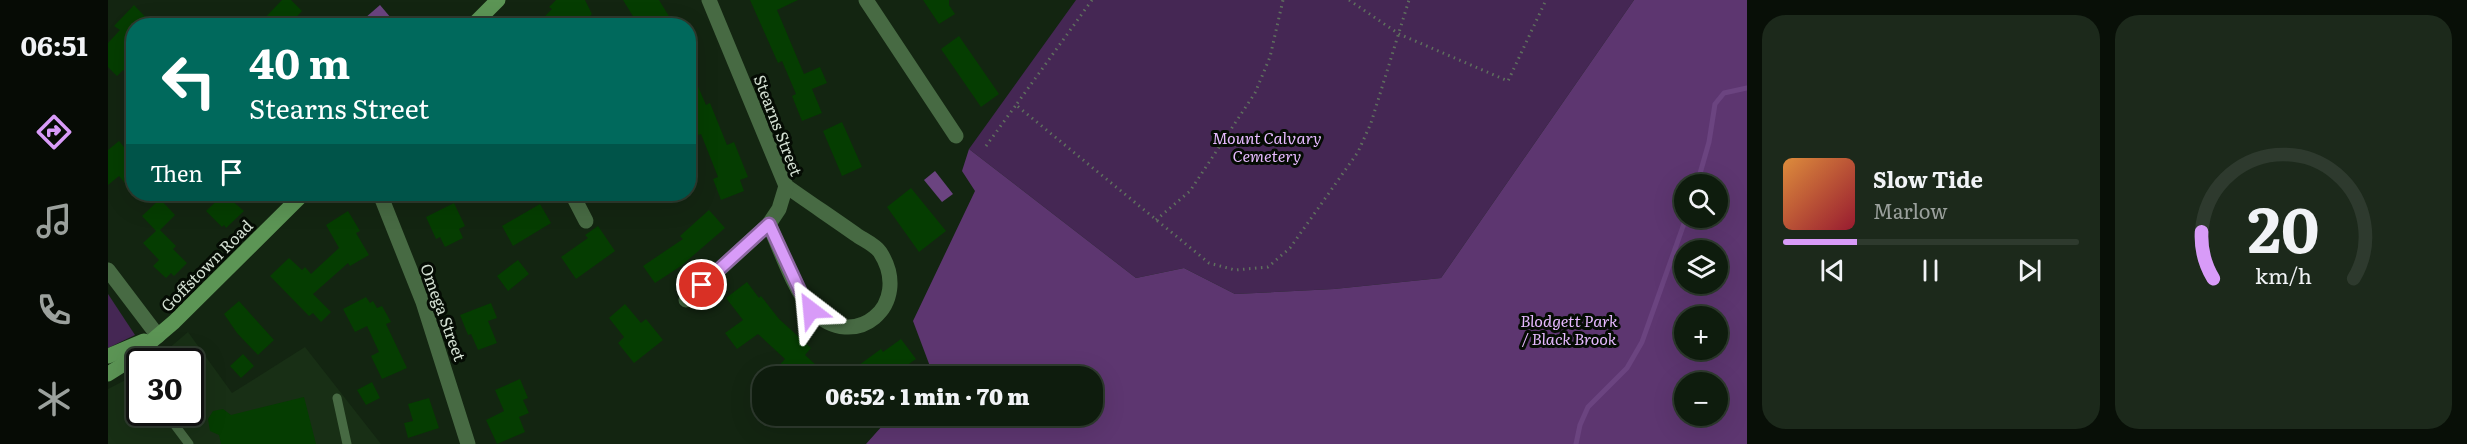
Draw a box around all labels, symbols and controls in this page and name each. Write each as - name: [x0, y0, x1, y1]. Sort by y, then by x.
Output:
- text: 06:51: [20, 24, 88, 64]
- text: 40 m: [249, 30, 350, 92]
- icon: left: [150, 42, 228, 120]
- street label: Stearns Street: [749, 71, 810, 180]
- text: Stearns Street: [249, 87, 429, 127]
- icon: directions: [33, 111, 75, 153]
- park label: Mount Calvary Cemetery: [1212, 125, 1322, 167]
- text: Then: [150, 156, 203, 189]
- icon: arrive: [215, 156, 248, 189]
- text: Slow Tide: [1873, 162, 1983, 195]
- map controls: [1674, 174, 1728, 426]
- button: search: [1674, 174, 1728, 228]
- text: 20: [2247, 180, 2319, 272]
- text: Marlow: [1873, 195, 1948, 225]
- icon: music: [33, 200, 75, 242]
- street label: Goffstown Road: [154, 213, 258, 317]
- button: layers: [1674, 240, 1728, 294]
- icon: previous: [1816, 254, 1849, 287]
- icon: pause: [1914, 254, 1947, 287]
- icon: next: [2013, 254, 2046, 287]
- pin: [676, 259, 727, 310]
- text: km/h: [2255, 259, 2312, 291]
- street label: Omega Street: [415, 260, 473, 365]
- icon: arrive: [685, 268, 718, 301]
- position arrow: [779, 278, 843, 342]
- icon: phone: [33, 289, 75, 331]
- button: +: [1674, 306, 1728, 360]
- park label: Blodgett Park / Black Brook: [1520, 308, 1618, 350]
- speed limit sign: 30: [126, 348, 204, 426]
- button: −: [1674, 372, 1728, 426]
- icon: climate: [33, 378, 75, 420]
- text: 06:52 · 1 min · 70 m: [825, 379, 1030, 412]

